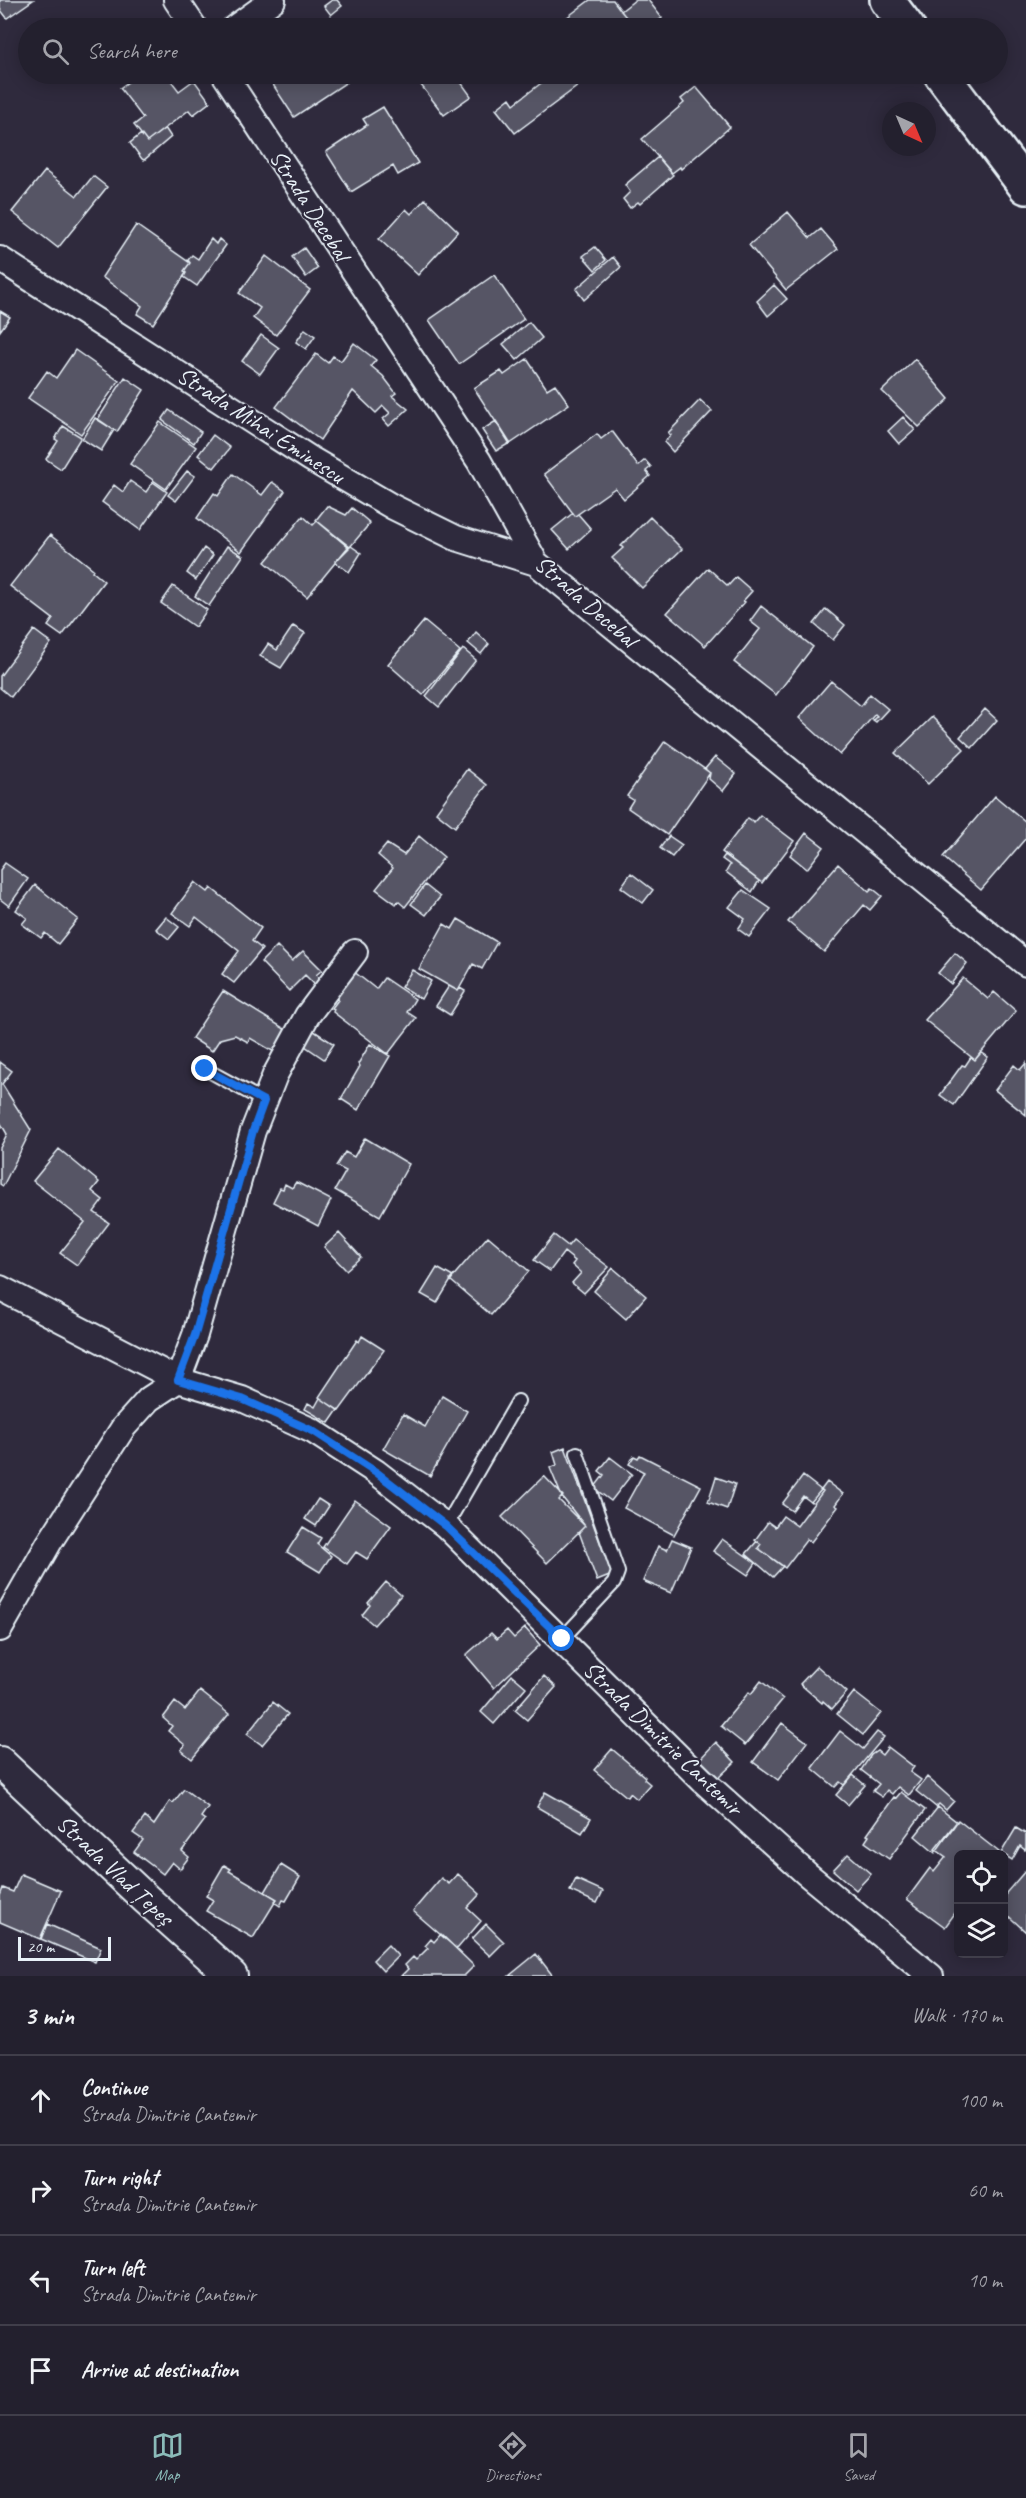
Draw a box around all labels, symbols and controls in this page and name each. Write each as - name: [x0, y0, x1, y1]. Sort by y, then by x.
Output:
- search box: [18, 18, 1008, 84]
- icon: search: [39, 35, 72, 68]
- text: Search here: [87, 37, 177, 65]
- north arrow: [882, 102, 936, 156]
- street label: Strada Decebal: [263, 144, 359, 269]
- street label: Strada Mihai Eminescu: [172, 360, 352, 491]
- street label: Strada Decebal: [529, 548, 646, 656]
- route end: [191, 1055, 217, 1081]
- route start: [548, 1625, 574, 1651]
- street label: Strada Dimitrie Cantemir: [577, 1654, 751, 1823]
- street label: Strada Vlad Țepeș: [50, 1808, 182, 1934]
- map controls: [954, 1850, 1008, 1958]
- button: locate: [954, 1850, 1008, 1904]
- button: layers: [954, 1904, 1008, 1958]
- scale bar: [18, 1934, 111, 1962]
- text: 20 m: [27, 1937, 54, 1957]
- text: 3 min: [24, 1999, 74, 2032]
- text: Walk · 170 m: [912, 2003, 1002, 2028]
- text: Continue: [81, 2074, 147, 2102]
- icon: ahead: [24, 2084, 57, 2117]
- text: 100 m: [959, 2088, 1002, 2113]
- text: Strada Dimitrie Cantemir: [81, 2102, 256, 2127]
- text: Turn right: [81, 2164, 158, 2192]
- icon: right: [24, 2174, 57, 2207]
- text: 60 m: [968, 2178, 1002, 2203]
- text: Strada Dimitrie Cantemir: [81, 2192, 256, 2217]
- text: Turn left: [81, 2254, 145, 2282]
- icon: left: [24, 2264, 57, 2297]
- text: 10 m: [968, 2268, 1002, 2293]
- text: Strada Dimitrie Cantemir: [81, 2282, 256, 2307]
- icon: arrive: [24, 2354, 57, 2387]
- text: Arrive at destination: [81, 2356, 238, 2384]
- tab: Map: [151, 2429, 184, 2485]
- tab: Directions: [485, 2429, 541, 2485]
- tab: Saved: [842, 2429, 875, 2485]

